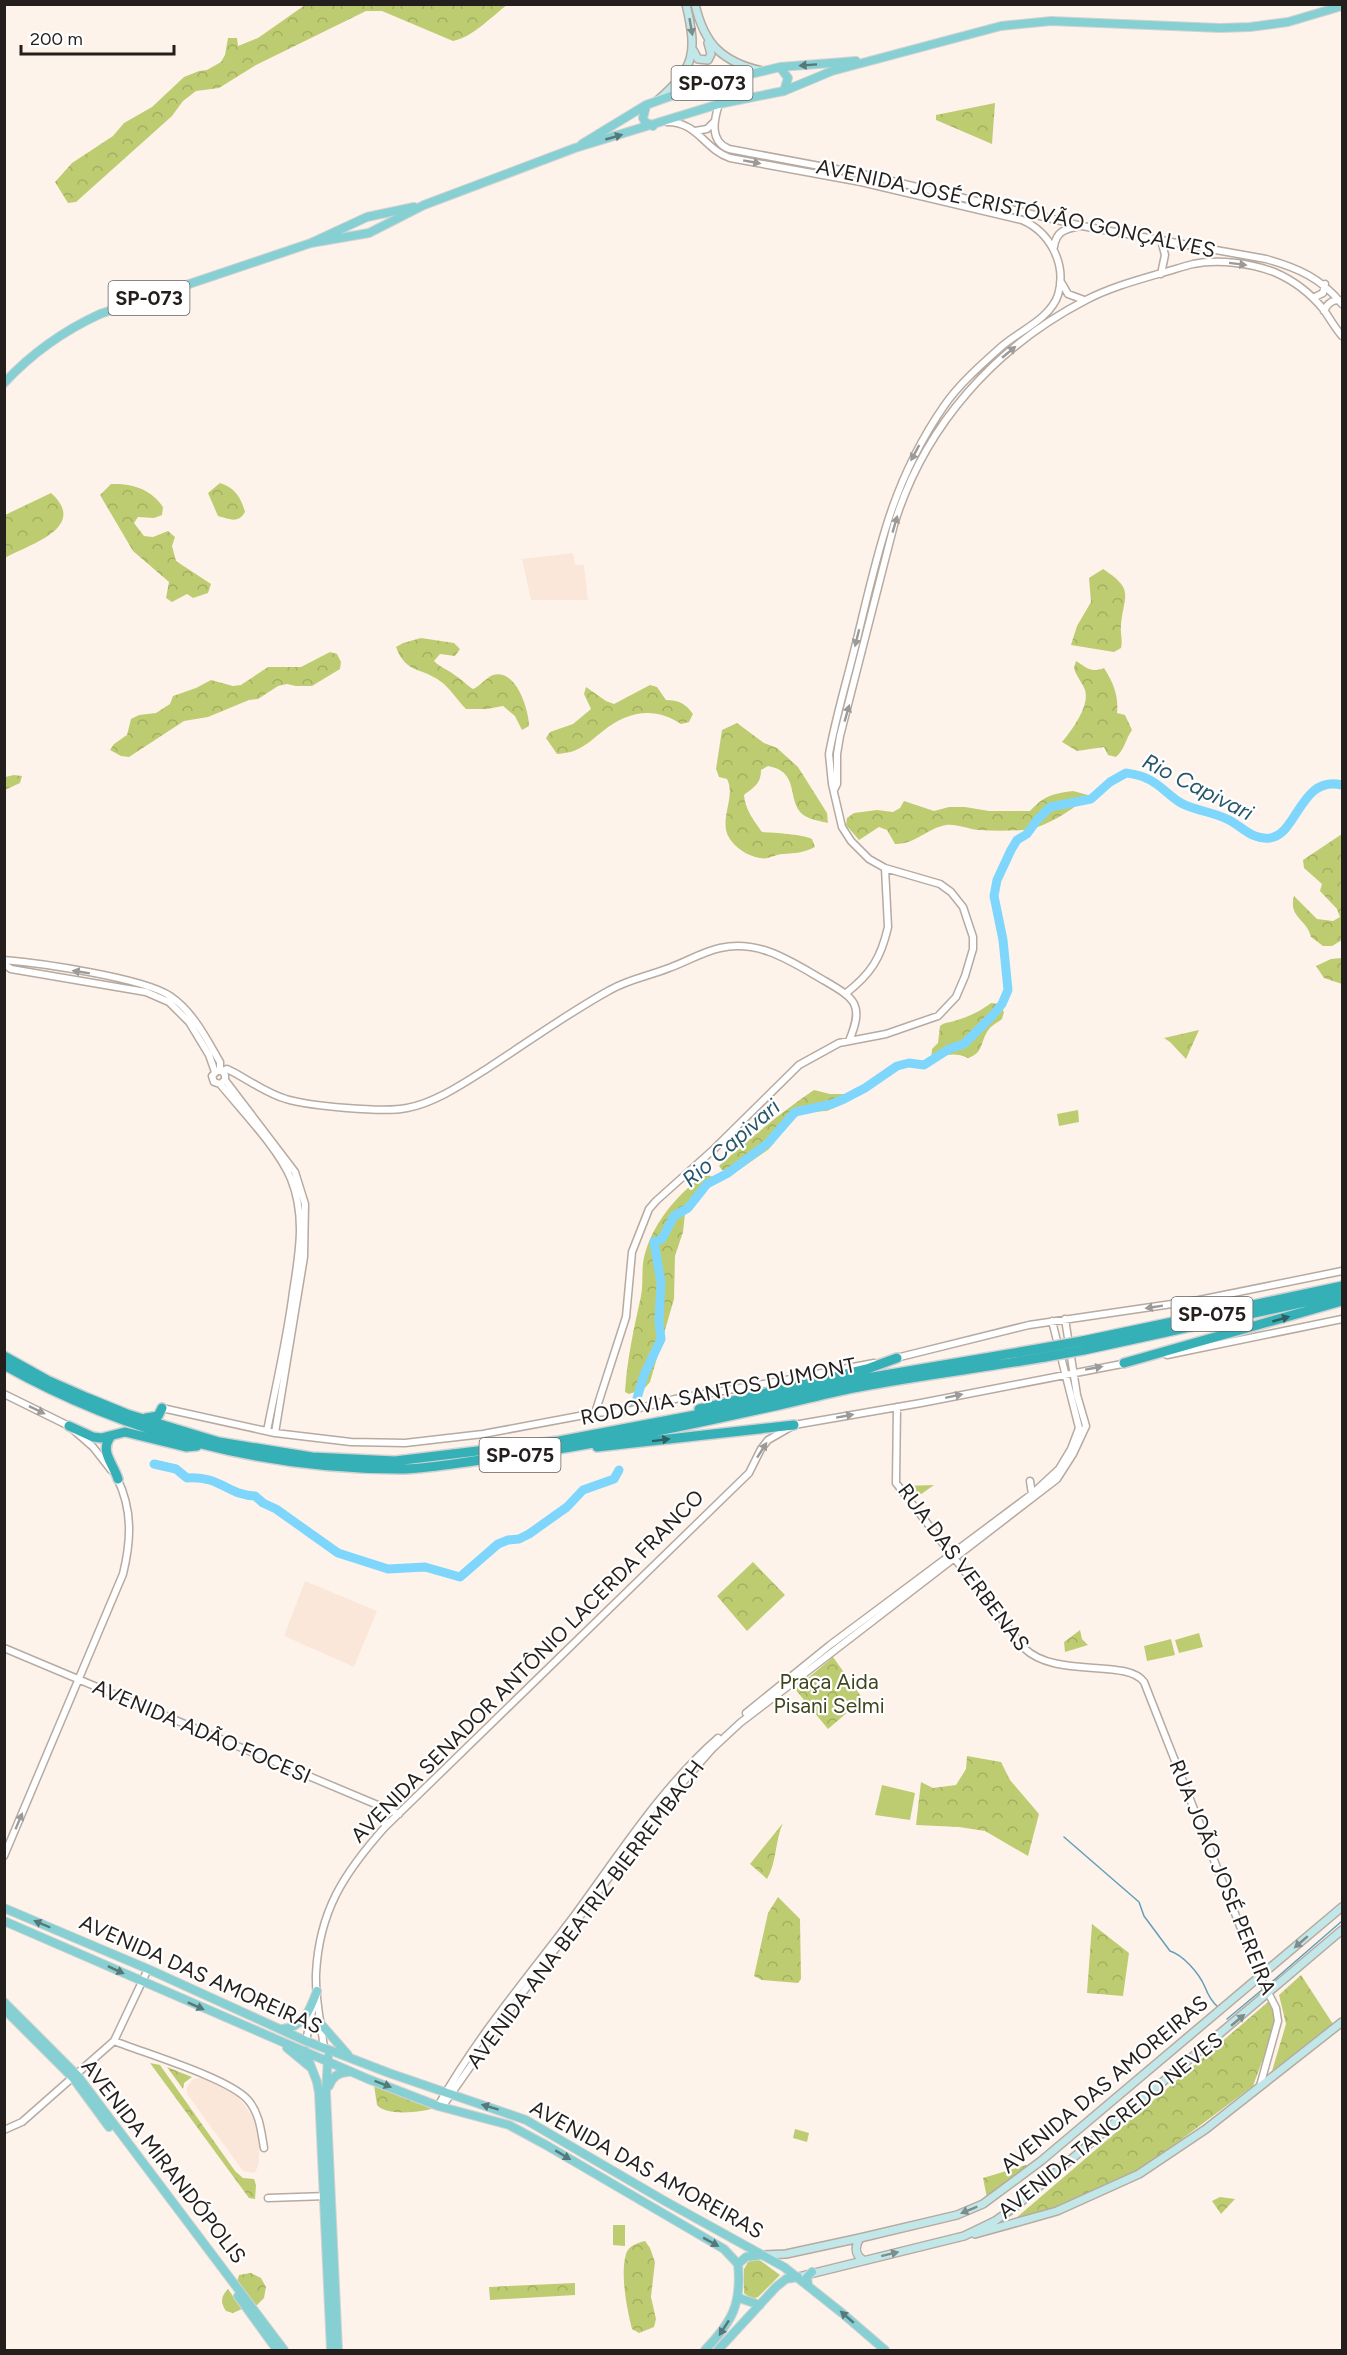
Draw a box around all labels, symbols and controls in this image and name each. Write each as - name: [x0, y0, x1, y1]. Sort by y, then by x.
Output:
- scale bar: [21, 18, 174, 56]
- one-way arrow: [686, 18, 695, 37]
- text: 200 m: [30, 28, 83, 50]
- one-way arrow: [799, 60, 818, 70]
- road number: SP-073: [672, 66, 752, 100]
- one-way arrow: [605, 132, 623, 141]
- street label: AVENIDA JOSÉ CRISTÓVÃO GONÇALVES: [814, 153, 1218, 263]
- one-way arrow: [743, 158, 762, 167]
- one-way arrow: [1229, 260, 1248, 269]
- road number: SP-073: [108, 281, 190, 315]
- one-way arrow: [1001, 345, 1017, 358]
- one-way arrow: [910, 445, 920, 462]
- one-way arrow: [891, 514, 900, 532]
- one-way arrow: [852, 629, 862, 648]
- one-way arrow: [843, 703, 852, 721]
- water label: Rio Capivari: [1138, 748, 1259, 827]
- one-way arrow: [72, 968, 91, 977]
- water label: Rio Capivari: [677, 1093, 786, 1193]
- road number: SP-075: [1172, 1297, 1252, 1331]
- one-way arrow: [1145, 1302, 1164, 1311]
- one-way arrow: [1272, 1314, 1290, 1323]
- street label: RODOVIA SANTOS DUMONT: [578, 1352, 858, 1430]
- one-way arrow: [1085, 1364, 1104, 1373]
- one-way arrow: [945, 1391, 964, 1400]
- one-way arrow: [28, 1404, 46, 1414]
- one-way arrow: [836, 1411, 855, 1420]
- one-way arrow: [652, 1436, 671, 1445]
- road number: SP-075: [480, 1438, 560, 1472]
- one-way arrow: [756, 1442, 767, 1458]
- street label: RUA DAS VERBENAS: [893, 1478, 1035, 1656]
- street label: AVENIDA SENADOR ANTÔNIO LACERDA FRANCO: [345, 1484, 709, 1848]
- park label: Praça Aida Pisani Selmi: [773, 1669, 885, 1718]
- street label: AVENIDA ADÃO FOCESI: [89, 1674, 315, 1788]
- street label: AVENIDA ANA BEATRIZ BIERREMBACH: [461, 1755, 709, 2073]
- street label: RUA JOÃO JOSÉ PEREIRA: [1164, 1756, 1282, 1998]
- one-way arrow: [15, 1812, 24, 1830]
- street label: AVENIDA DAS AMOREIRAS: [76, 1909, 326, 2039]
- one-way arrow: [32, 1919, 50, 1929]
- one-way arrow: [1294, 1935, 1309, 1948]
- one-way arrow: [107, 1965, 124, 1974]
- street label: AVENIDA DAS AMOREIRAS: [995, 1990, 1213, 2178]
- one-way arrow: [188, 2001, 205, 2010]
- one-way arrow: [1230, 2013, 1246, 2026]
- street label: AVENIDA TANCREDO NEVES: [993, 2027, 1227, 2223]
- street label: AVENIDA MIRANDÓPOLIS: [77, 2054, 251, 2268]
- one-way arrow: [374, 2079, 392, 2089]
- street label: AVENIDA DAS AMOREIRAS: [526, 2094, 768, 2244]
- one-way arrow: [481, 2102, 499, 2111]
- one-way arrow: [555, 2150, 572, 2160]
- one-way arrow: [960, 2206, 978, 2215]
- one-way arrow: [702, 2237, 719, 2247]
- one-way arrow: [880, 2248, 899, 2258]
- one-way arrow: [840, 2311, 855, 2324]
- one-way arrow: [718, 2320, 729, 2336]

